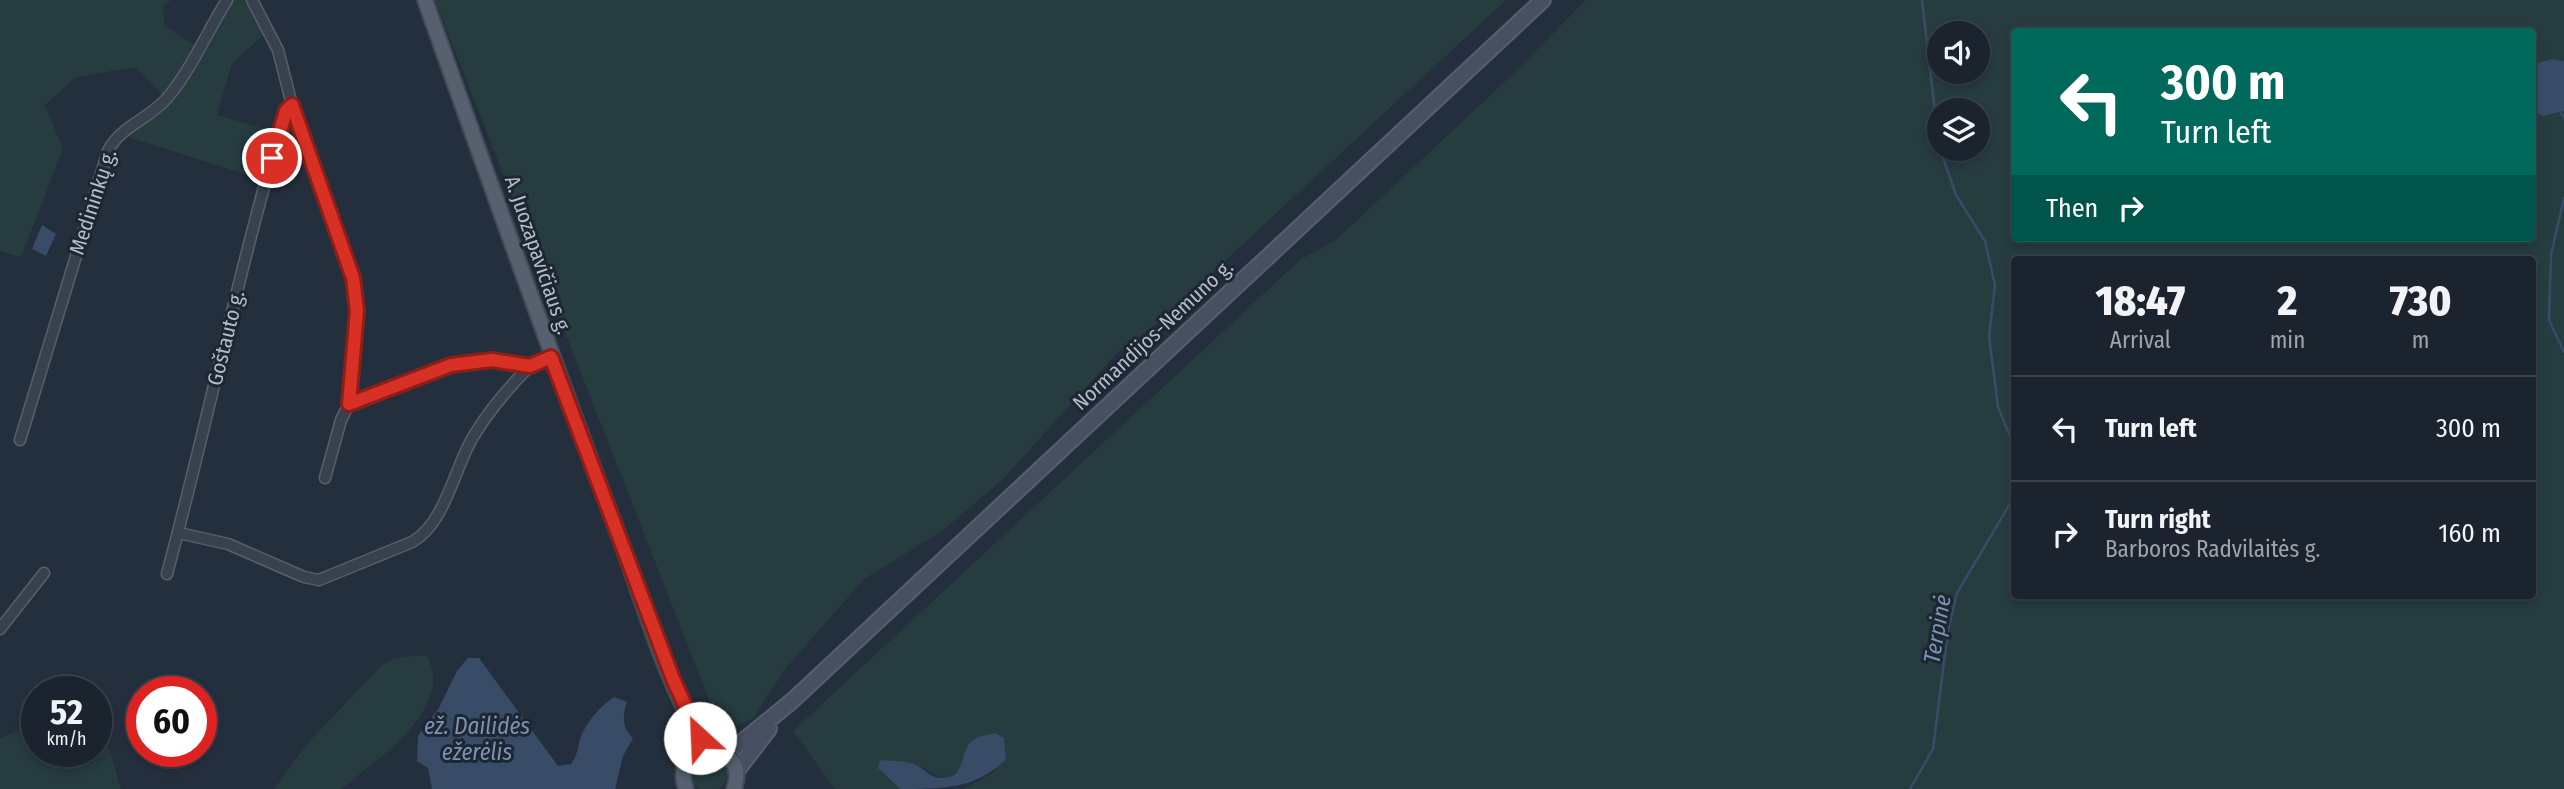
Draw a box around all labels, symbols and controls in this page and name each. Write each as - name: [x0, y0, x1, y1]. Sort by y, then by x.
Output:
- map controls: [1927, 21, 1990, 161]
- button: sound: [1927, 21, 1990, 84]
- text: 300 m: [2161, 53, 2285, 112]
- icon: left: [2046, 56, 2137, 147]
- button: layers: [1927, 98, 1990, 161]
- text: Turn left: [2161, 113, 2271, 151]
- pin: [242, 128, 302, 188]
- icon: arrive: [253, 139, 291, 177]
- street label: Medininkų g.: [64, 146, 122, 258]
- street label: A. Juozapavičiaus g.: [499, 172, 577, 338]
- icon: right: [2112, 189, 2150, 227]
- text: Then: [2046, 193, 2098, 224]
- street label: Normandijos-Nemuno g.: [1067, 254, 1239, 416]
- text: 18:47: [2096, 276, 2185, 326]
- text: 2: [2278, 276, 2297, 326]
- text: 730: [2390, 276, 2451, 326]
- street label: Goštauto g.: [202, 288, 250, 388]
- text: Arrival: [2110, 326, 2171, 354]
- text: min: [2270, 326, 2305, 354]
- text: m: [2412, 326, 2429, 354]
- icon: left: [2046, 410, 2084, 448]
- text: Turn left: [2105, 413, 2197, 444]
- text: 300 m: [2436, 413, 2501, 444]
- text: Turn right: [2105, 504, 2211, 535]
- icon: right: [2046, 515, 2084, 553]
- text: 160 m: [2438, 518, 2501, 549]
- text: Barboros Radvilaitės g.: [2105, 535, 2320, 563]
- water label: Terpinė: [1917, 592, 1957, 665]
- speed limit sign: 60: [126, 676, 217, 767]
- text: 52: [50, 691, 83, 733]
- position arrow: [663, 701, 737, 775]
- water label: ež. Dailidės ežerėlis: [424, 712, 530, 766]
- text: km/h: [46, 728, 87, 750]

